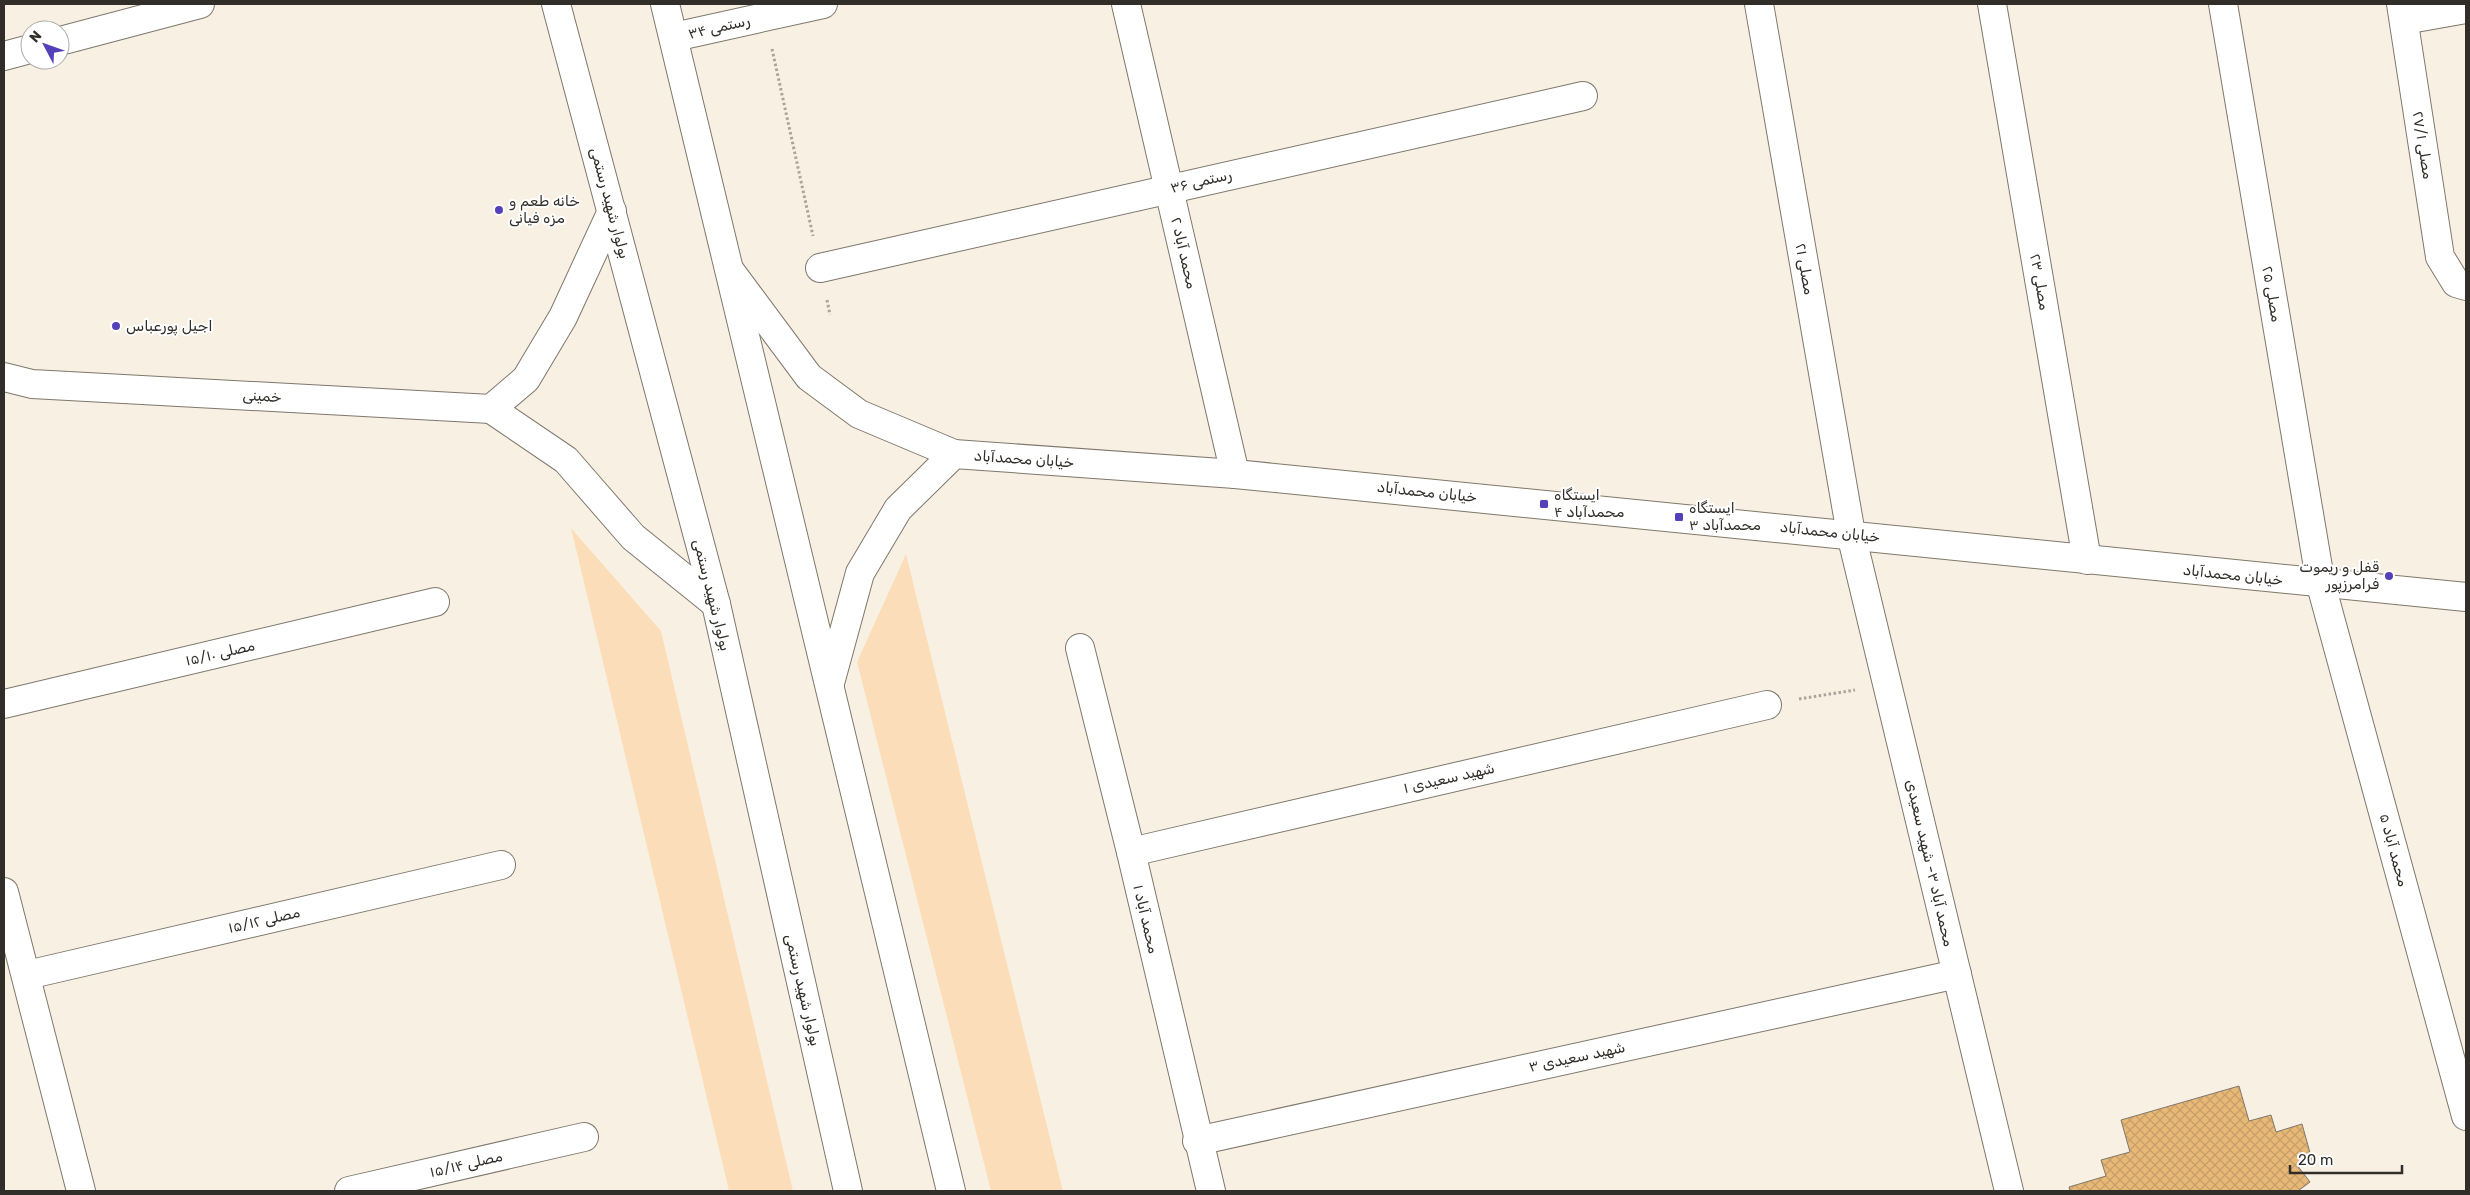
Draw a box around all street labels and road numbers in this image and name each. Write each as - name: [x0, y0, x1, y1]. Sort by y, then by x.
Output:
- street label: رستمی ۳۴: [686, 11, 752, 43]
- street label: مصلی ۲۷/۱: [2409, 110, 2437, 180]
- street label: بولوار شهید رستمی: [586, 145, 634, 261]
- street label: رستمی ۳۶: [1169, 165, 1234, 197]
- street label: محمد آباد ۲: [1167, 215, 1201, 291]
- street label: مصلی ۲۱: [1792, 242, 1818, 296]
- street label: مصلی ۲۳: [2026, 252, 2054, 312]
- street label: مصلی ۲۵: [2258, 265, 2286, 323]
- street label: خمینی: [242, 386, 282, 406]
- street label: خیابان محمدآباد: [973, 447, 1075, 471]
- street label: خیابان محمدآباد: [1376, 478, 1478, 506]
- street label: خیابان محمدآباد: [1779, 518, 1881, 546]
- street label: بولوار شهید رستمی: [689, 537, 735, 653]
- street label: خیابان محمدآباد: [2182, 561, 2284, 589]
- street label: مصلی ۱۵/۱۰: [184, 636, 256, 670]
- street label: شهید سعیدی ۱: [1402, 759, 1496, 797]
- street label: محمد آباد ۳- شهید سعیدی: [1902, 778, 1958, 948]
- street label: محمد آباد ۵: [2376, 811, 2412, 889]
- street label: محمد آباد ۱: [1129, 883, 1163, 955]
- street label: مصلی ۱۵/۱۲: [226, 903, 302, 937]
- street label: بولوار شهید رستمی: [781, 932, 825, 1048]
- street label: شهید سعیدی ۳: [1527, 1038, 1627, 1076]
- street label: مصلی ۱۵/۱۴: [428, 1147, 504, 1181]

